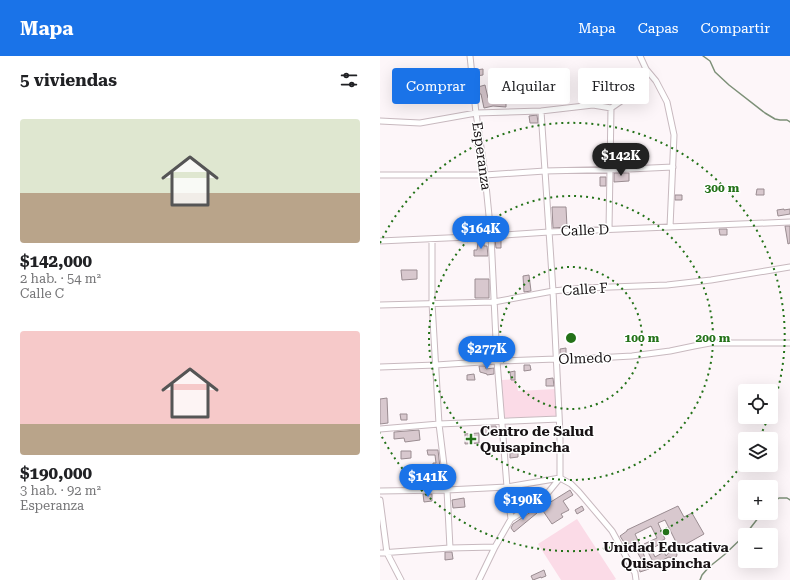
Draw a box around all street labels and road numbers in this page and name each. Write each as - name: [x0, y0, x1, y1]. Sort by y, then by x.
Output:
- street label: Esperanza: [469, 121, 495, 192]
- street label: Calle D: [561, 221, 610, 239]
- street label: Calle F: [562, 279, 608, 299]
- street label: Olmedo: [558, 349, 612, 367]

